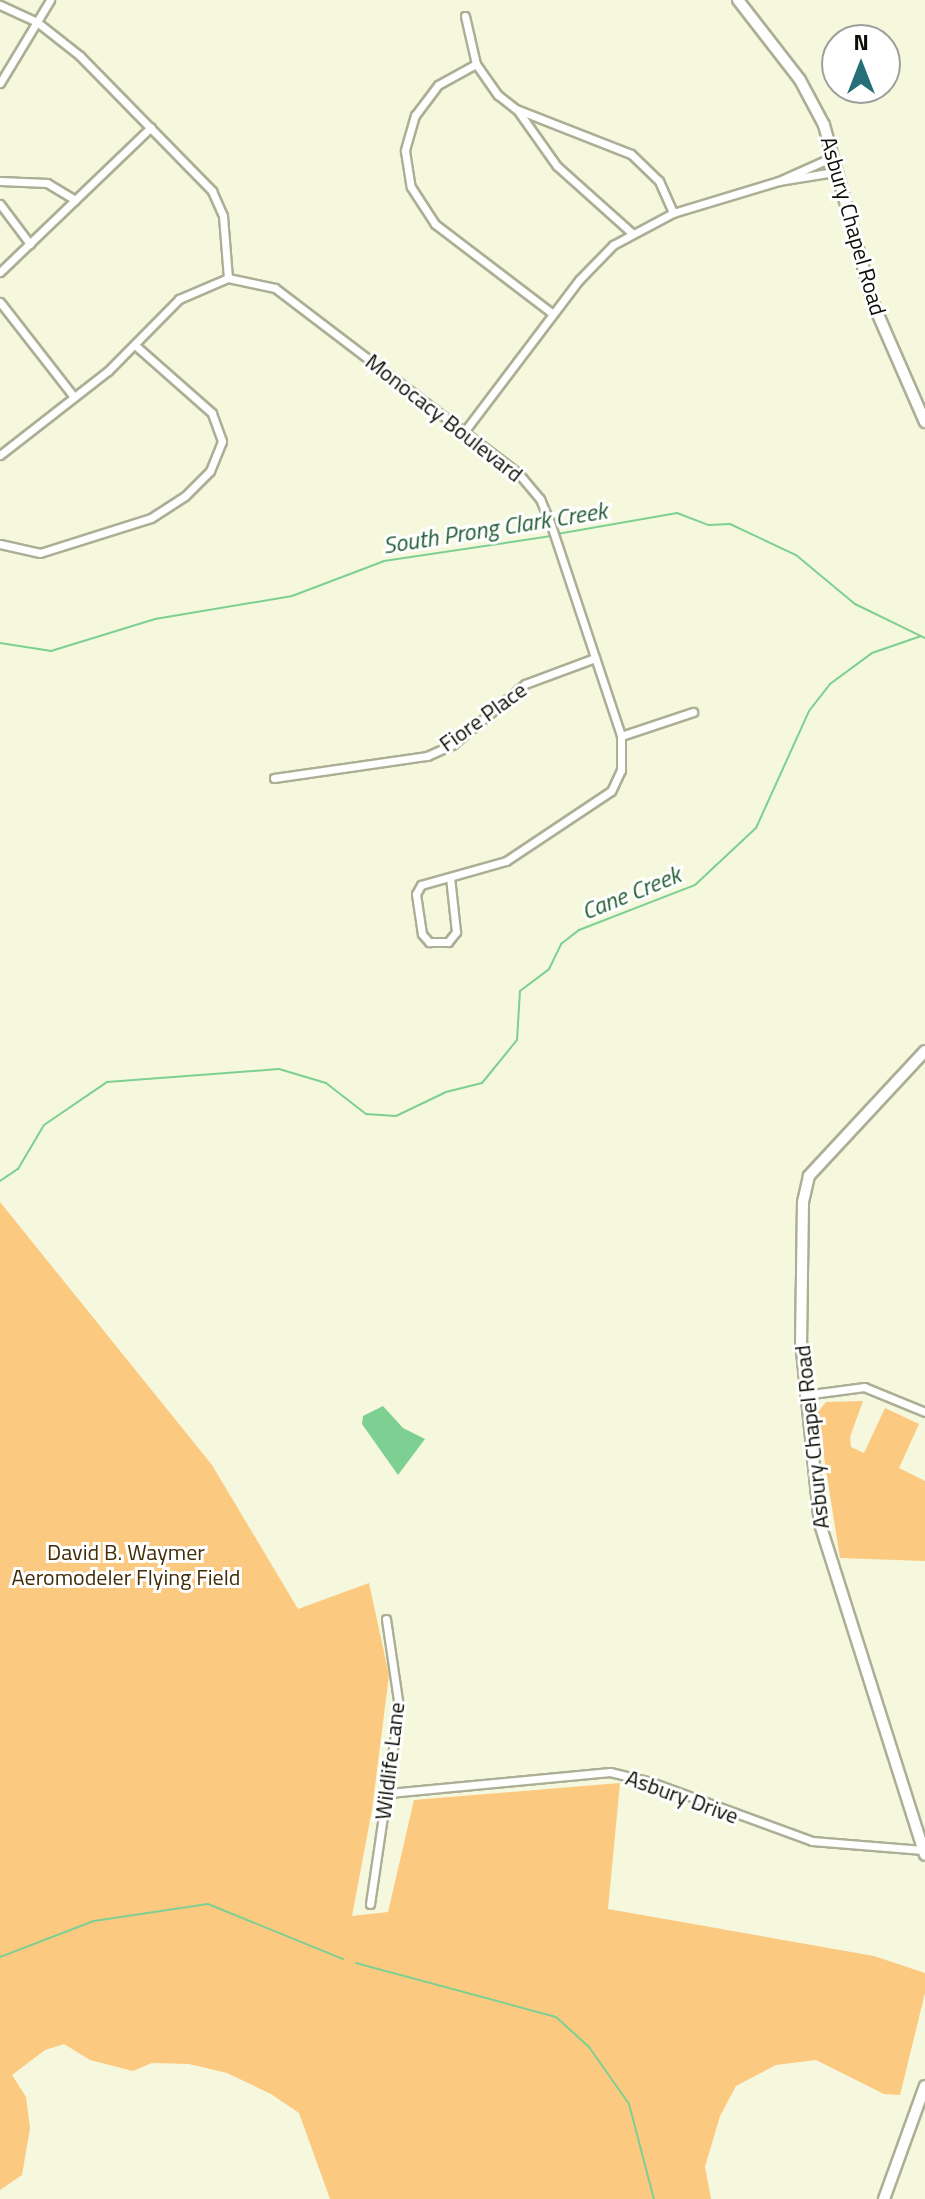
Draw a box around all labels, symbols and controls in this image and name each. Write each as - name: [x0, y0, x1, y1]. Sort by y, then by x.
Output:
- north arrow: [821, 24, 901, 104]
- text: N: [853, 25, 869, 59]
- street label: Asbury Chapel Road: [815, 134, 891, 318]
- street label: Monocacy Boulevard: [360, 348, 528, 488]
- water label: South Prong Clark Creek: [381, 496, 609, 560]
- street label: Fiore Place: [434, 677, 532, 757]
- water label: Cane Creek: [577, 860, 685, 926]
- street label: Asbury Chapel Road: [789, 1344, 835, 1530]
- park label: David B. Waymer Aeromodeler Flying Field: [12, 1539, 240, 1590]
- street label: Wildlife Lane: [370, 1701, 410, 1821]
- street label: Asbury Drive: [622, 1764, 742, 1830]

